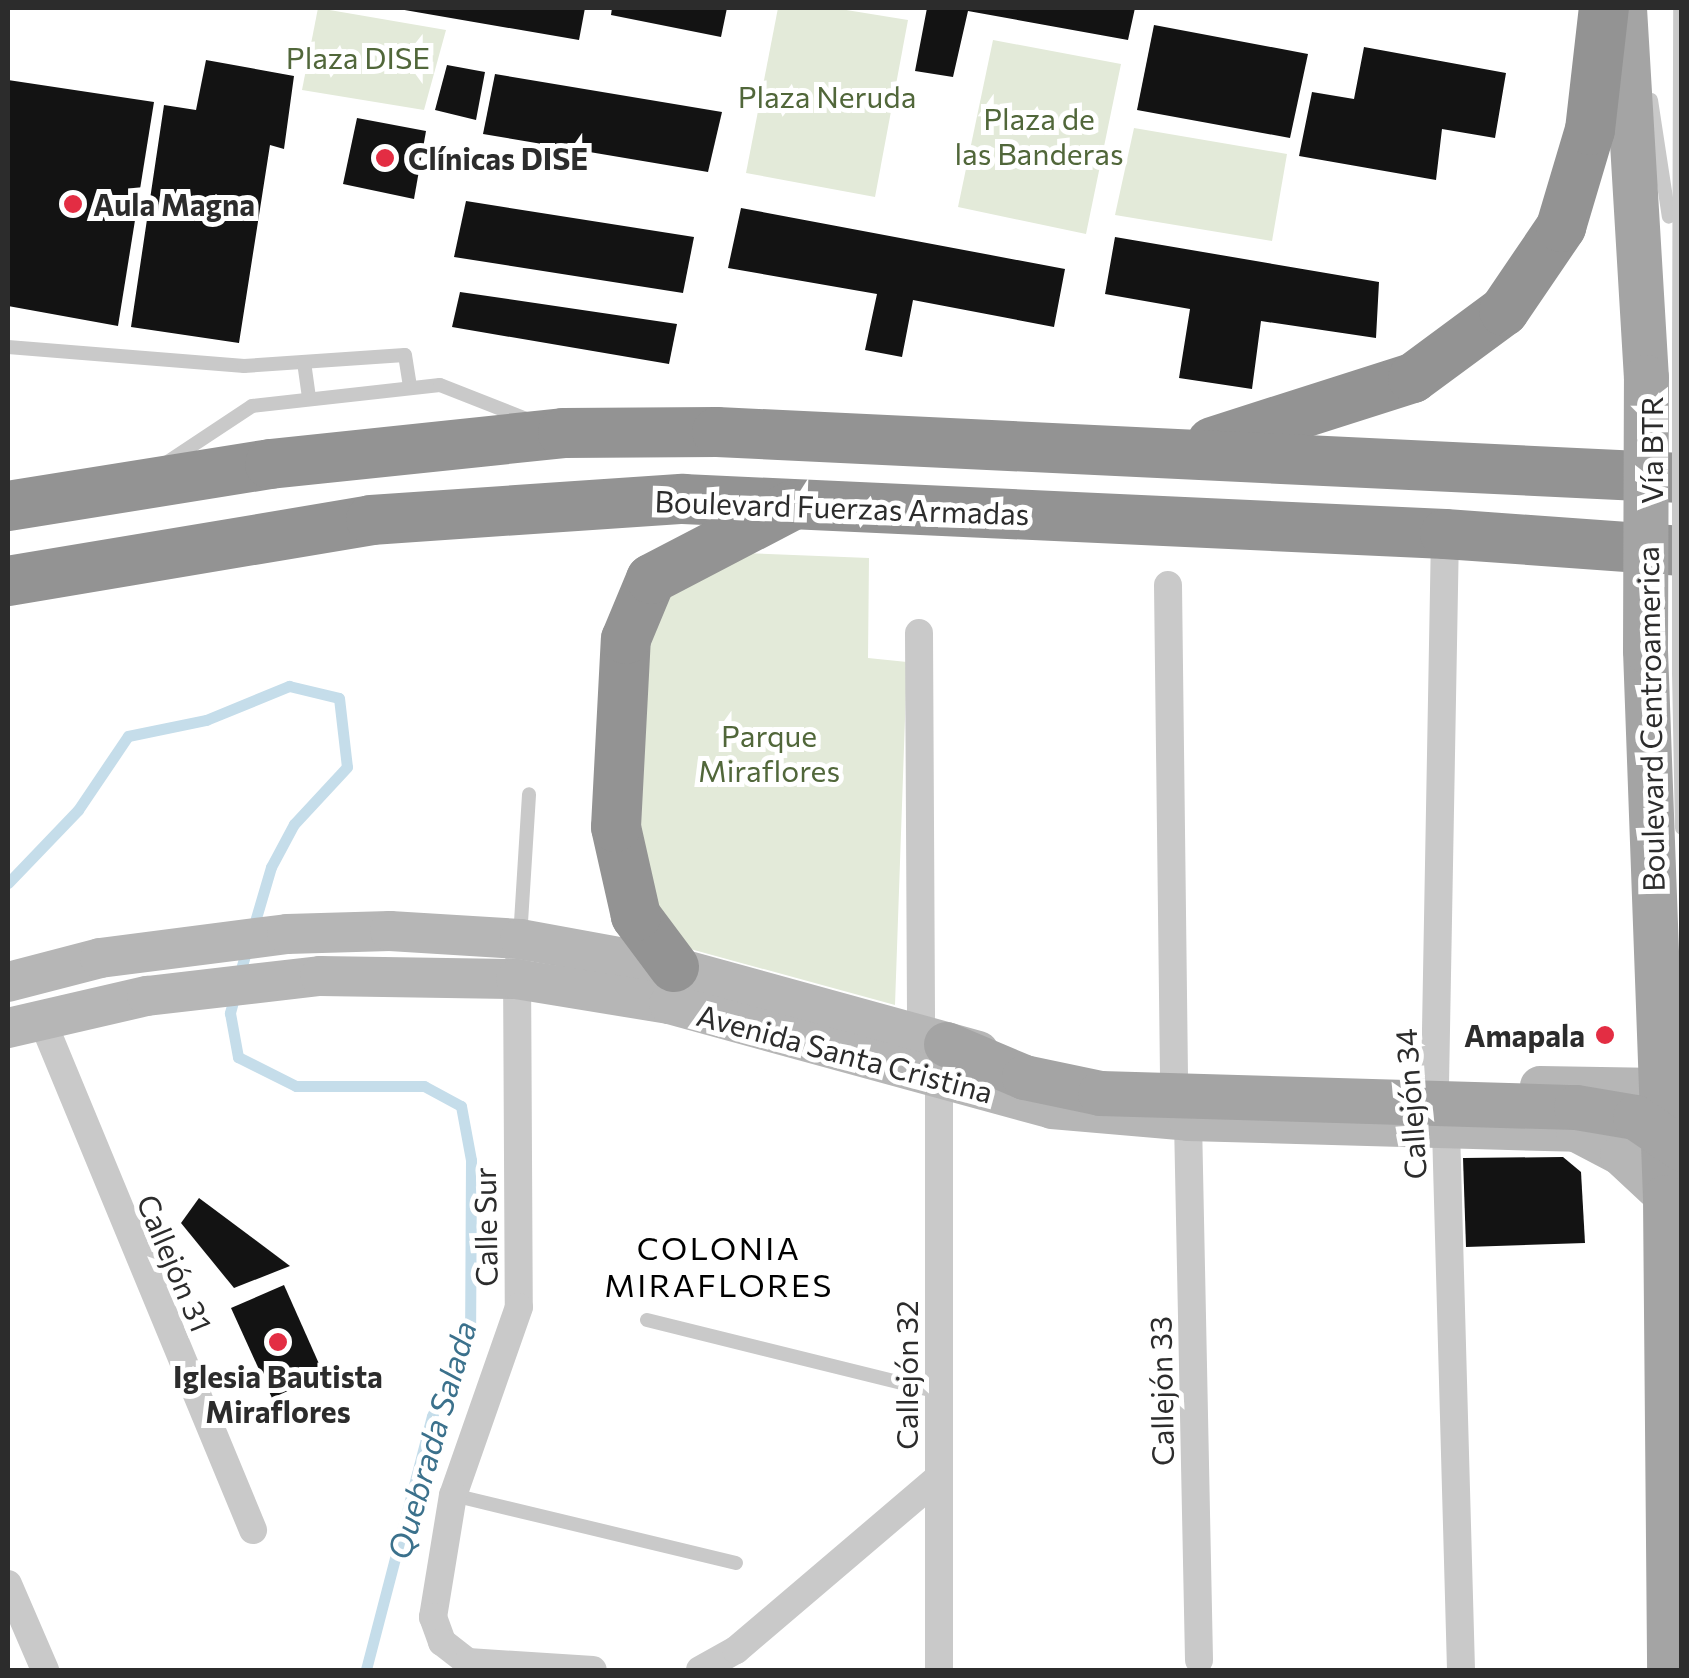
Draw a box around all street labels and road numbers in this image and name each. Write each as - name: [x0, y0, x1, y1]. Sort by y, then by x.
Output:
- street label: Vía BTR: [1633, 396, 1669, 504]
- street label: Boulevard Fuerzas Armadas: [654, 482, 1030, 532]
- street label: Boulevard Centroamerica: [1629, 546, 1671, 892]
- street label: Avenida Santa Cristina: [693, 996, 997, 1110]
- street label: Callejón 34: [1387, 1027, 1433, 1181]
- street label: Calle Sur: [466, 1167, 504, 1287]
- street label: Callejón 31: [130, 1189, 220, 1337]
- street label: Callejón 32: [888, 1300, 924, 1450]
- street label: Callejón 33: [1142, 1316, 1180, 1466]

